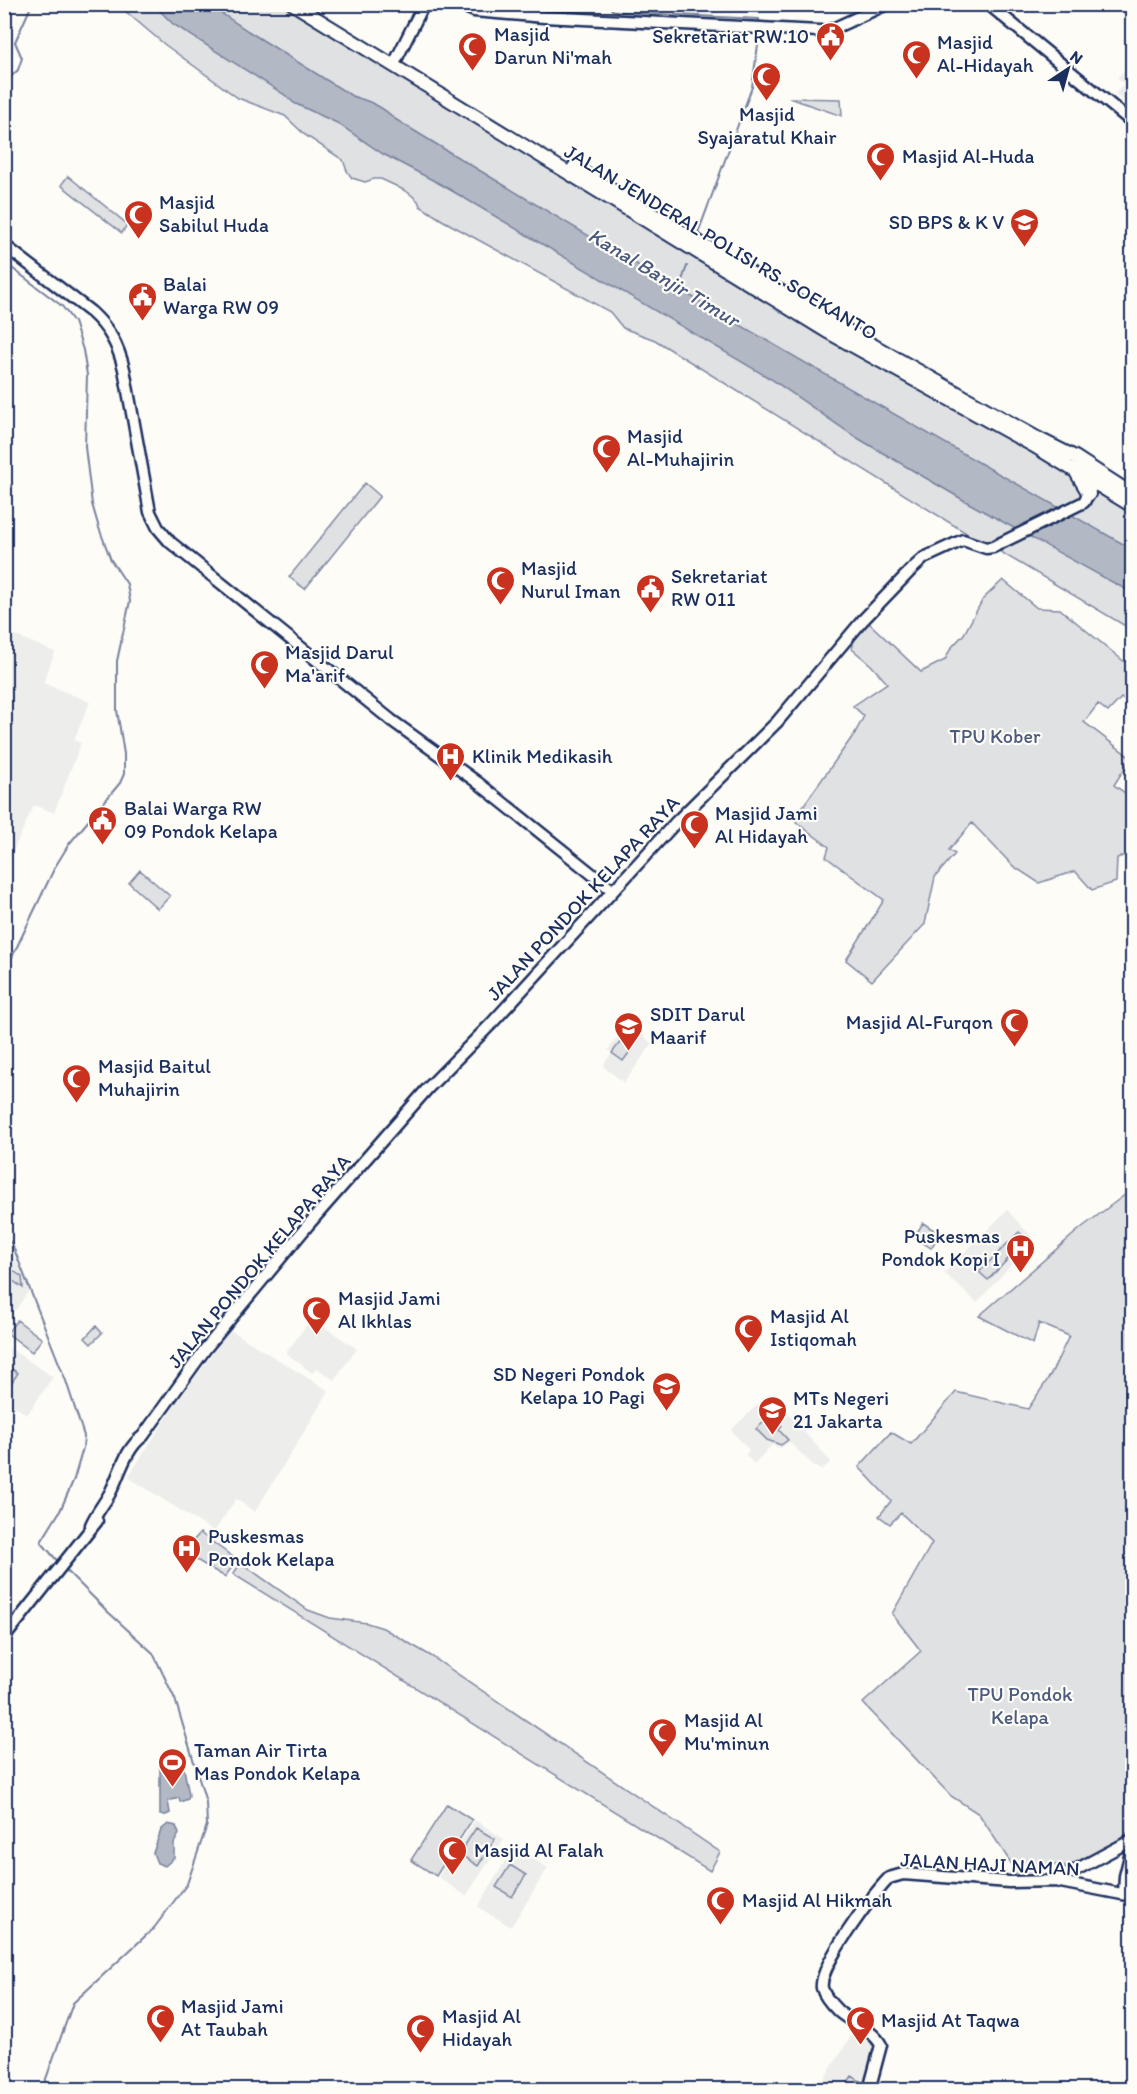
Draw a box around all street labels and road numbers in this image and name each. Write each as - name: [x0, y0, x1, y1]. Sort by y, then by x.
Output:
- street label: JALAN JENDERAL POLISI RS. SOEKANTO: [560, 139, 882, 345]
- street label: JALAN PONDOK KELAPA RAYA: [482, 790, 685, 1005]
- street label: JALAN PONDOK KELAPA RAYA: [163, 1149, 356, 1373]
- street label: JALAN HAJI NAMAN: [900, 1847, 1080, 1881]

